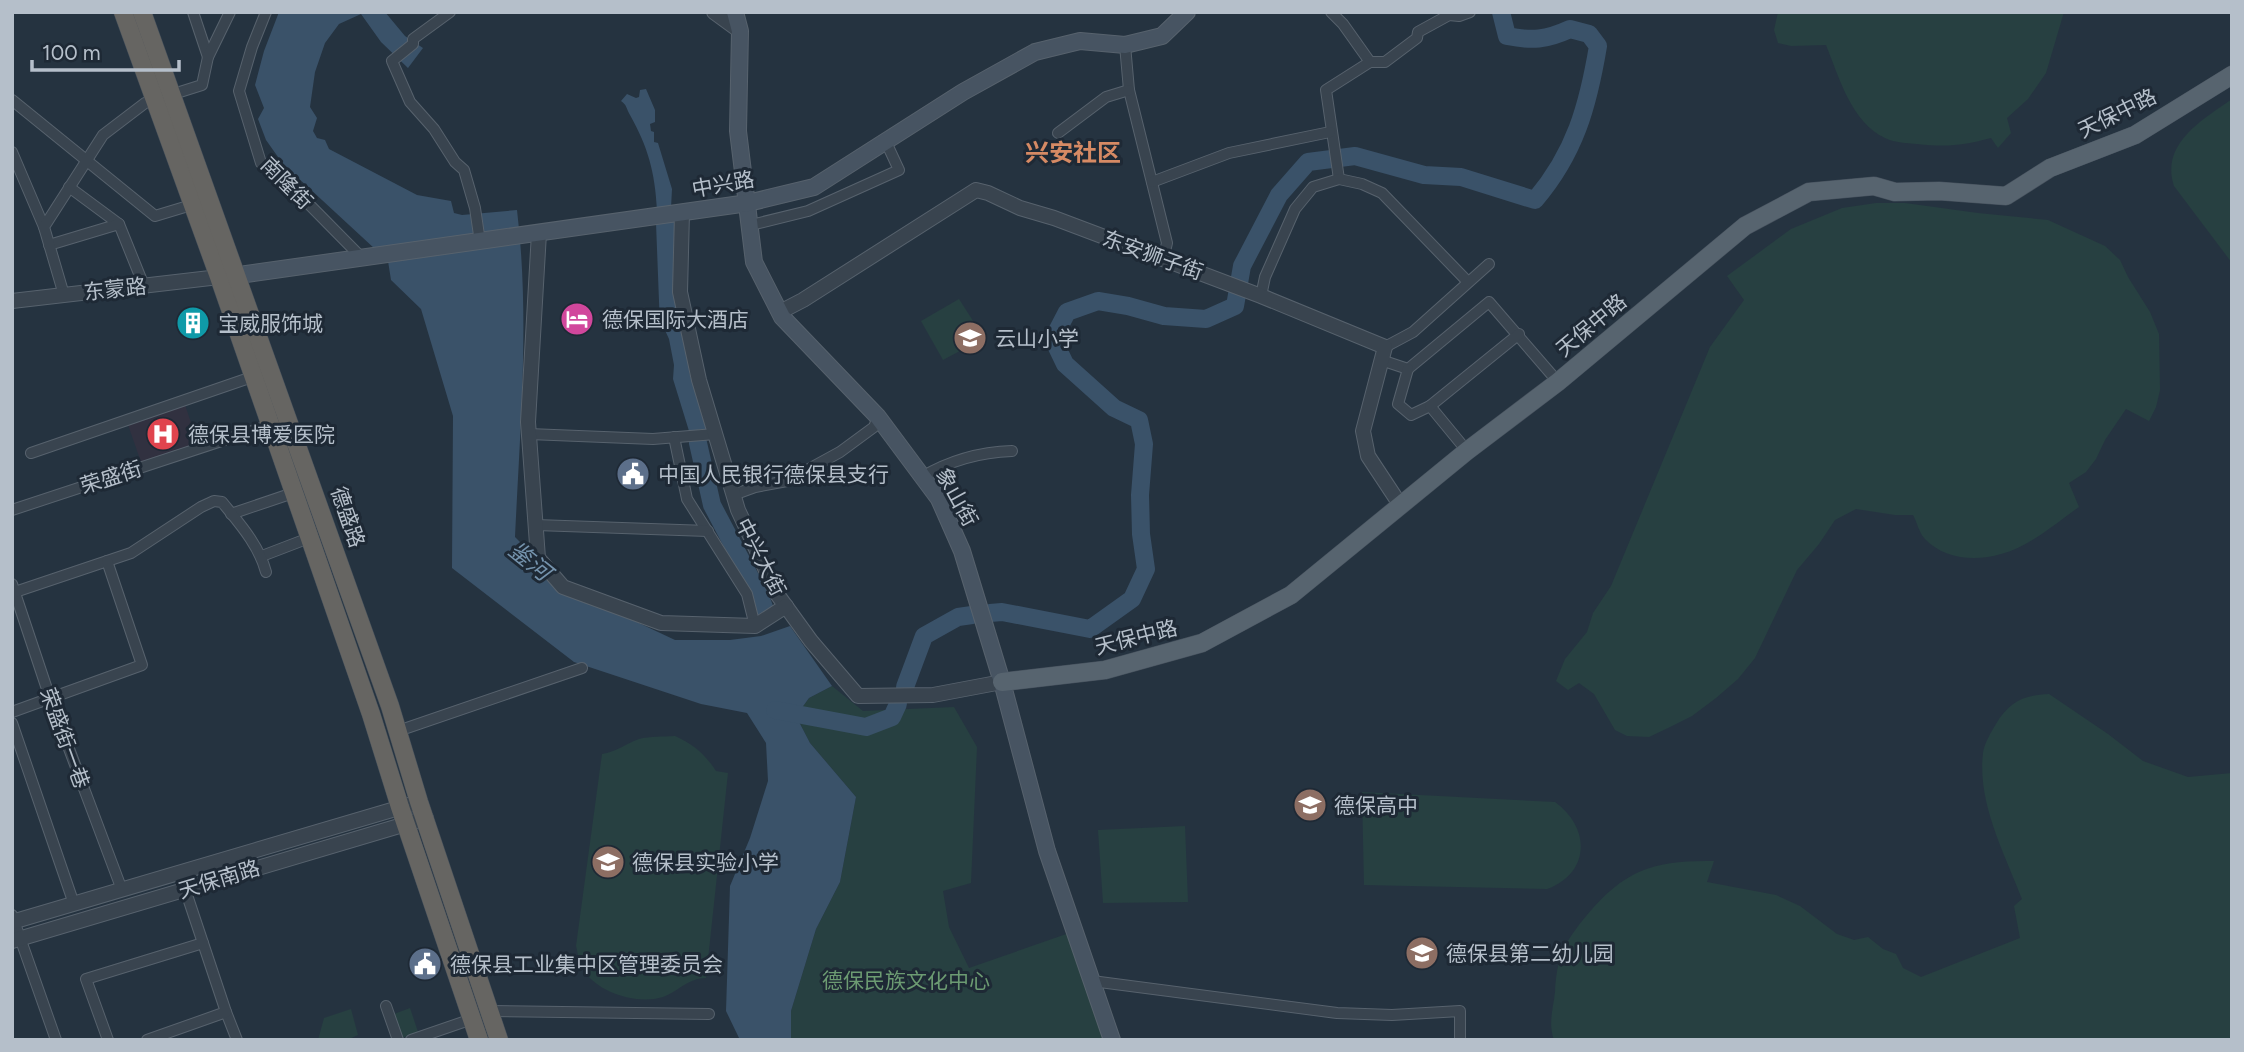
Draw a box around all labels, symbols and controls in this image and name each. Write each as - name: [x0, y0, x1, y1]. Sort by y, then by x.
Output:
- scale bar: [32, 28, 178, 72]
- text: 100 m: [42, 40, 101, 65]
- street label: 天保中路: [2074, 83, 2160, 143]
- district label: 兴安社区: [1025, 138, 1121, 167]
- street label: 南隆街: [256, 152, 318, 214]
- street label: 中兴路: [690, 166, 756, 202]
- street label: 东安狮子街: [1099, 225, 1207, 285]
- street label: 东蒙路: [82, 273, 148, 305]
- street label: 天保中路: [1551, 288, 1631, 362]
- hotel icon: 德保国际大酒店: [558, 300, 596, 338]
- building icon: 宝威服饰城: [174, 304, 212, 342]
- place label: 德保国际大酒店: [602, 307, 749, 332]
- place label: 宝威服饰城: [218, 311, 323, 336]
- school or university icon: 云山小学: [951, 319, 989, 357]
- place label: 云山小学: [995, 326, 1079, 351]
- hospital icon: 德保县博爱医院: [144, 415, 182, 453]
- place label: 德保县博爱医院: [188, 422, 335, 447]
- street label: 荣盛街: [77, 455, 145, 499]
- public building icon: 中国人民银行德保县支行: [614, 455, 652, 493]
- place label: 中国人民银行德保县支行: [658, 462, 889, 487]
- street label: 象山街: [931, 463, 983, 531]
- street label: 德盛路: [326, 483, 370, 551]
- street label: 中兴大街: [731, 514, 791, 600]
- water label: 鉴河: [503, 536, 560, 589]
- street label: 天保中路: [1092, 615, 1180, 659]
- street label: 荣盛街一巷: [35, 684, 95, 792]
- school or university icon: 德保高中: [1291, 786, 1329, 824]
- place label: 德保高中: [1334, 793, 1418, 818]
- school or university icon: 德保县实验小学: [589, 843, 627, 881]
- place label: 德保县实验小学: [632, 850, 779, 875]
- street label: 天保南路: [175, 855, 263, 903]
- school or university icon: 德保县第二幼儿园: [1403, 934, 1441, 972]
- place label: 德保县第二幼儿园: [1446, 941, 1614, 966]
- public building icon: 德保县工业集中区管理委员会: [406, 945, 444, 983]
- place label: 德保县工业集中区管理委员会: [450, 952, 723, 977]
- park label: 德保民族文化中心: [822, 968, 990, 993]

